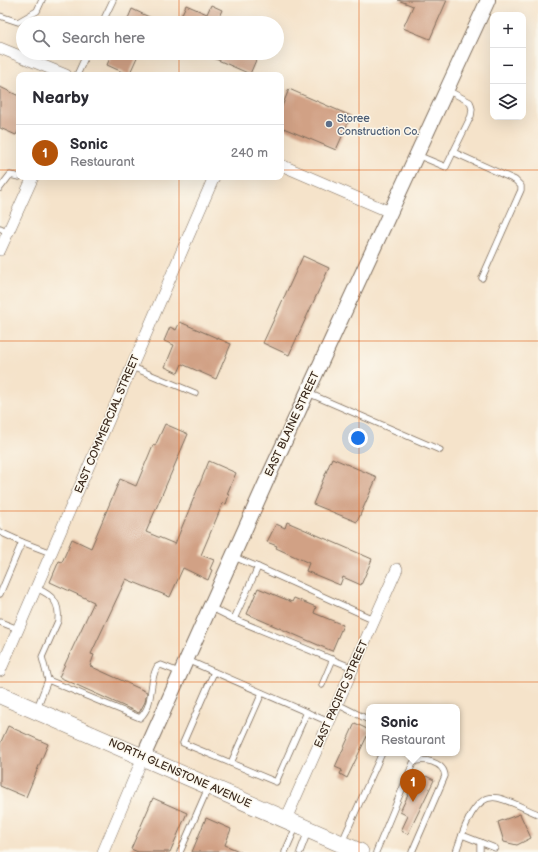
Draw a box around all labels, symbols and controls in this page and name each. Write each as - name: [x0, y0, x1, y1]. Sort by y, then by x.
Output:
- map controls: [490, 12, 526, 120]
- button: +: [490, 12, 526, 48]
- search box: [16, 16, 284, 60]
- icon: search: [30, 27, 52, 49]
- text: Search here: [62, 29, 145, 48]
- button: −: [490, 48, 526, 84]
- button: layers: [490, 84, 526, 120]
- text: Nearby: [32, 88, 89, 108]
- place label: Storee Construction Co.: [337, 112, 419, 138]
- marker: Storee Construction Co.: [324, 119, 334, 129]
- text: Sonic: [70, 135, 108, 154]
- text: 1: [42, 145, 48, 161]
- text: 240 m: [231, 145, 268, 161]
- text: Restaurant: [70, 154, 135, 170]
- street label: EAST COMMERCIAL STREET: [72, 352, 142, 495]
- street label: EAST BLAINE STREET: [262, 369, 322, 479]
- your location: [348, 428, 368, 448]
- street label: EAST PACIFIC STREET: [311, 638, 371, 750]
- popup: [366, 704, 460, 756]
- text: Sonic: [381, 713, 419, 732]
- text: Restaurant: [381, 732, 445, 748]
- street label: NORTH GLENSTONE AVENUE: [107, 736, 253, 810]
- pin: 1: [400, 769, 426, 802]

